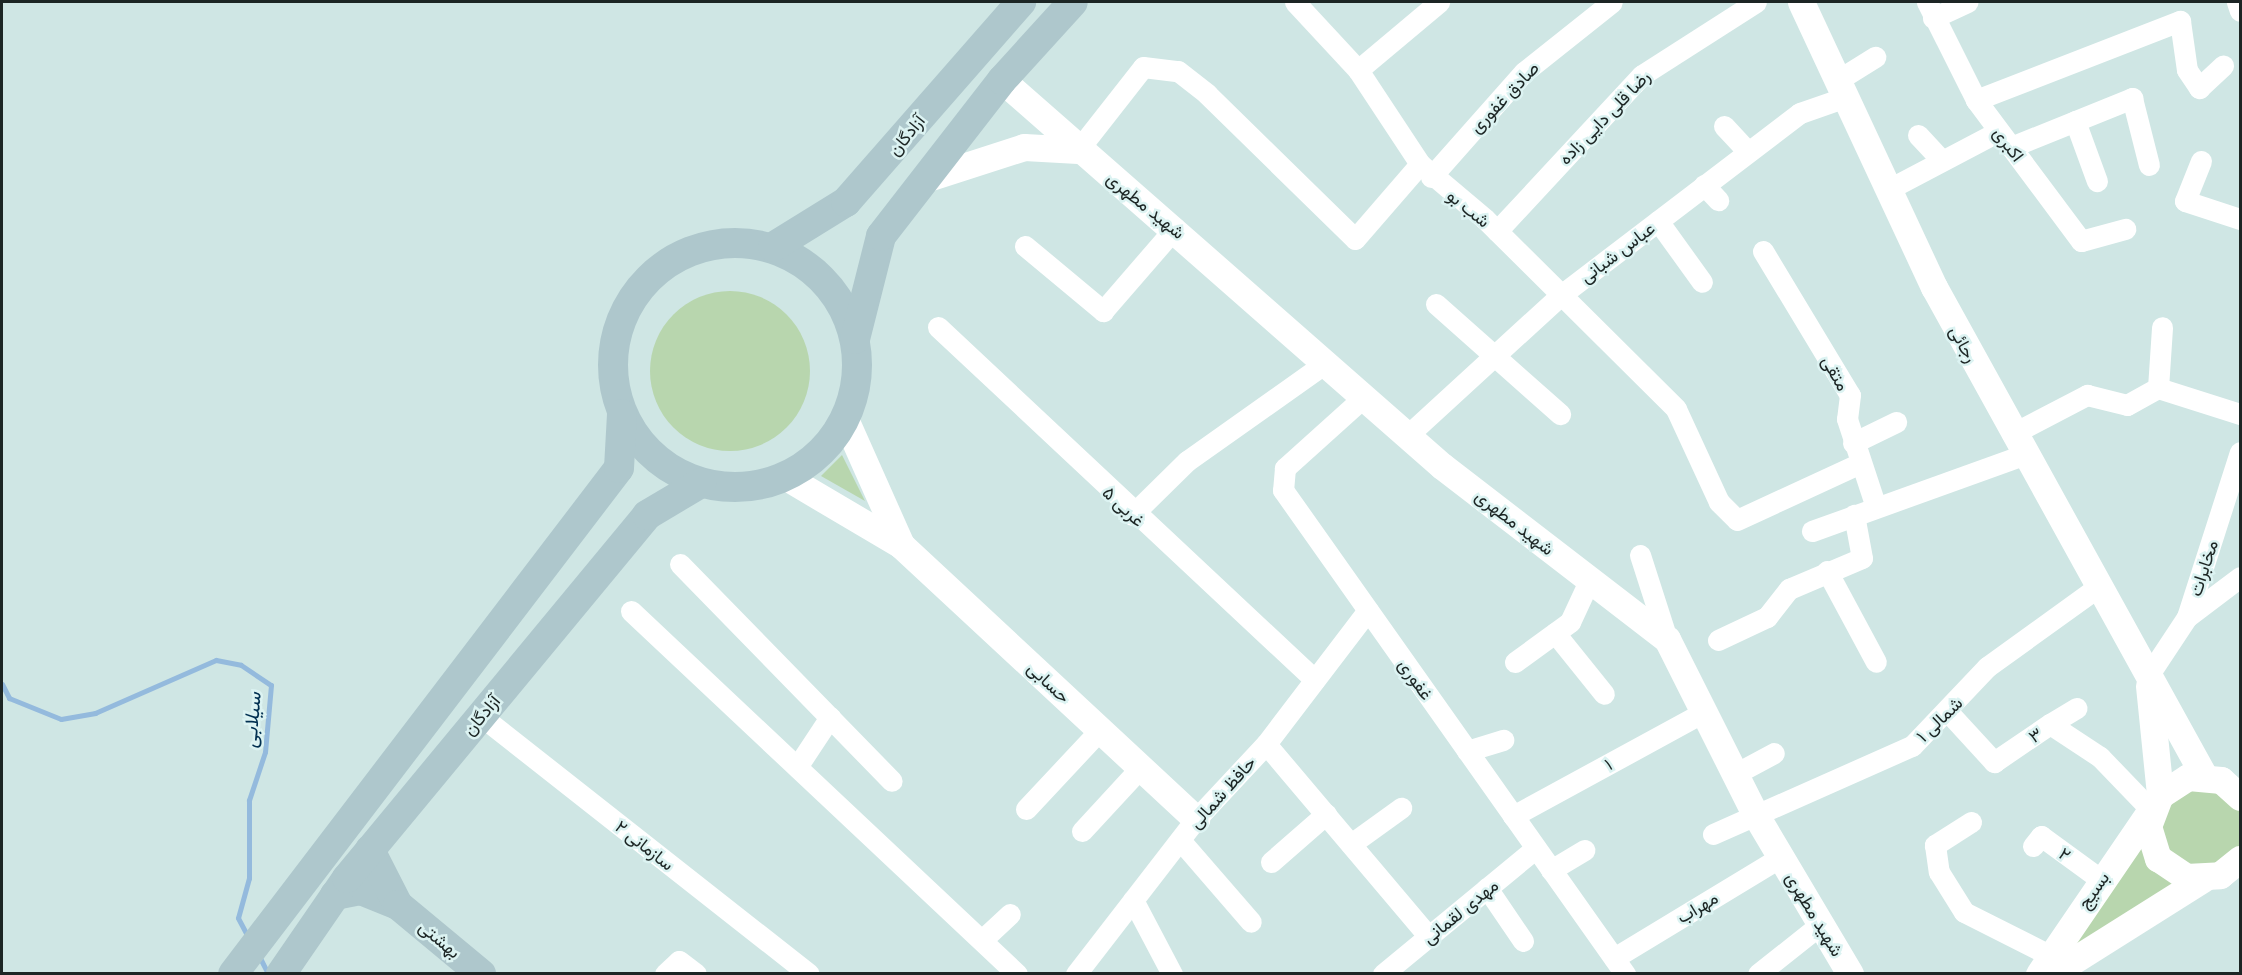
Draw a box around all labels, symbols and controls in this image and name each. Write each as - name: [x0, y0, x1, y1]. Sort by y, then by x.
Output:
- street label: صادق غفوری: [1465, 57, 1543, 137]
- street label: رضا قلی دایی زاده: [1554, 65, 1654, 169]
- street label: آزادگان: [883, 110, 929, 160]
- street label: اکبری: [1989, 122, 2029, 166]
- street label: شهید مطهری: [1103, 167, 1189, 243]
- street label: شب بو: [1443, 184, 1495, 232]
- street label: عباس شبانی: [1575, 217, 1659, 287]
- street label: رجائی: [1945, 322, 1983, 366]
- street label: متقی: [1818, 352, 1854, 394]
- street label: ۵ غربی: [1098, 481, 1150, 531]
- street label: شهید مطهری: [1471, 484, 1559, 560]
- street label: مخابرات: [2184, 537, 2222, 599]
- street label: غفوری: [1394, 654, 1438, 704]
- street label: حسابی: [1023, 657, 1075, 707]
- street label: آزادگان: [458, 690, 504, 740]
- water label: سیلابی: [237, 691, 265, 749]
- street label: ۱ شمالی: [1911, 692, 1967, 746]
- street label: ۳: [2024, 723, 2046, 747]
- street label: حافظ شمالی: [1184, 752, 1260, 832]
- street label: ۱: [1600, 753, 1616, 775]
- street label: سازمانی ۲: [611, 815, 679, 875]
- street label: ۲: [2055, 842, 2075, 866]
- street label: بسیج: [2073, 867, 2113, 913]
- street label: شهید مطهری: [1781, 868, 1849, 960]
- street label: مهدی لقمانی: [1418, 874, 1502, 948]
- street label: مهراب: [1672, 886, 1722, 928]
- street label: بهشتی: [415, 915, 465, 963]

